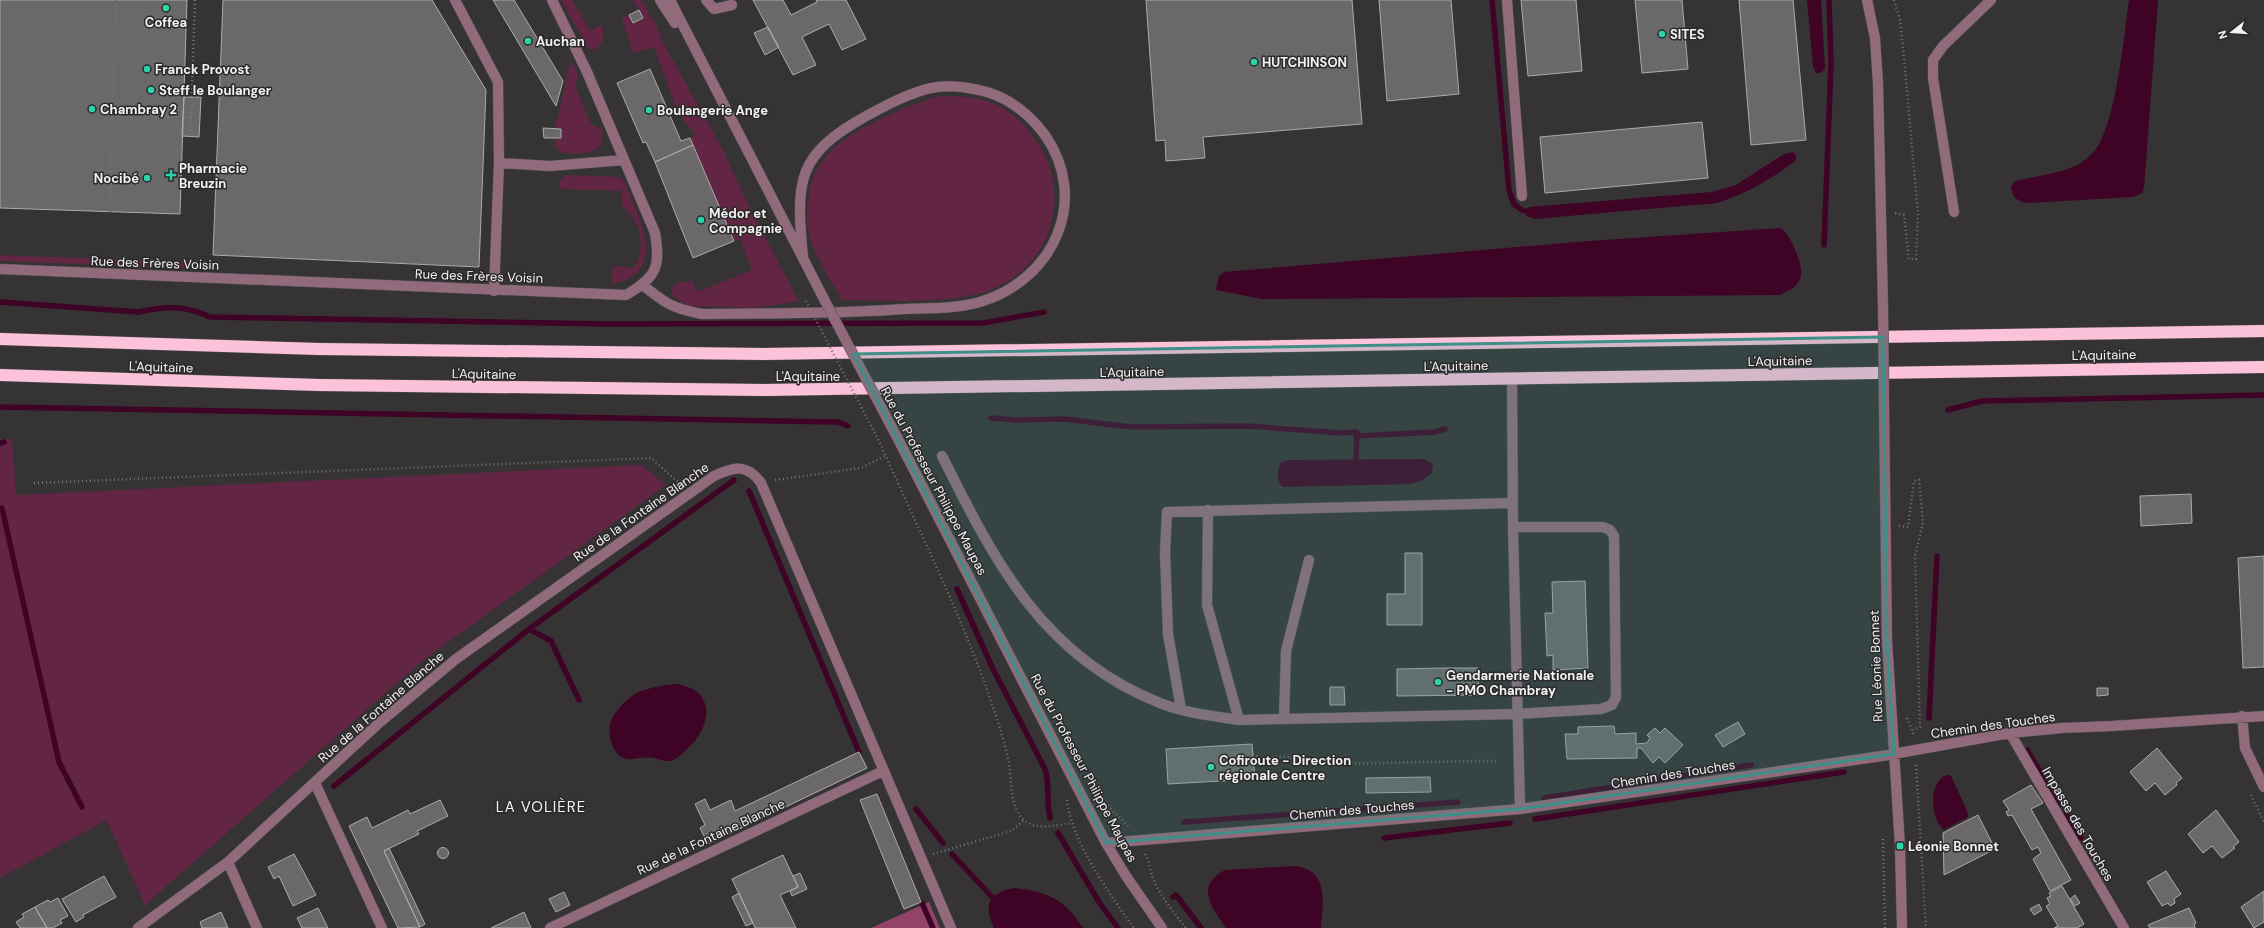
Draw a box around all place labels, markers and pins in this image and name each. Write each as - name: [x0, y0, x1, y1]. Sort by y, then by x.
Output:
- marker: Coffea: [161, 3, 171, 13]
- place label: Coffea: [145, 14, 187, 31]
- place label: SITES: [1670, 26, 1705, 43]
- marker: SITES: [1657, 29, 1667, 39]
- place label: Auchan: [536, 33, 585, 50]
- marker: Auchan: [523, 36, 533, 46]
- place label: HUTCHINSON: [1262, 54, 1347, 71]
- marker: HUTCHINSON: [1249, 57, 1259, 67]
- place label: Franck Provost: [155, 61, 250, 78]
- marker: Franck Provost: [142, 64, 152, 74]
- place label: Steff le Boulanger: [159, 82, 272, 99]
- marker: Steff le Boulanger: [146, 85, 156, 95]
- place label: Chambray 2: [100, 101, 177, 118]
- place label: Boulangerie Ange: [657, 102, 768, 119]
- marker: Chambray 2: [87, 104, 97, 114]
- marker: Boulangerie Ange: [644, 105, 654, 115]
- place label: Pharmacie Breuzin: [179, 160, 247, 192]
- place label: Nocibé: [94, 170, 139, 187]
- marker: Pharmacie Breuzin: [166, 170, 176, 180]
- marker: Nocibé: [142, 173, 152, 183]
- place label: Médor et Compagnie: [709, 205, 782, 237]
- marker: Médor et Compagnie: [696, 215, 706, 225]
- place label: Gendarmerie Nationale - PMO Chambray: [1446, 667, 1594, 699]
- marker: Gendarmerie Nationale - PMO Chambray: [1433, 677, 1443, 687]
- place label: Cofiroute - Direction régionale Centre: [1219, 752, 1351, 784]
- marker: Cofiroute - Direction régionale Centre: [1206, 762, 1216, 772]
- place label: Léonie Bonnet: [1908, 838, 1999, 855]
- marker: Léonie Bonnet: [1895, 841, 1905, 851]

